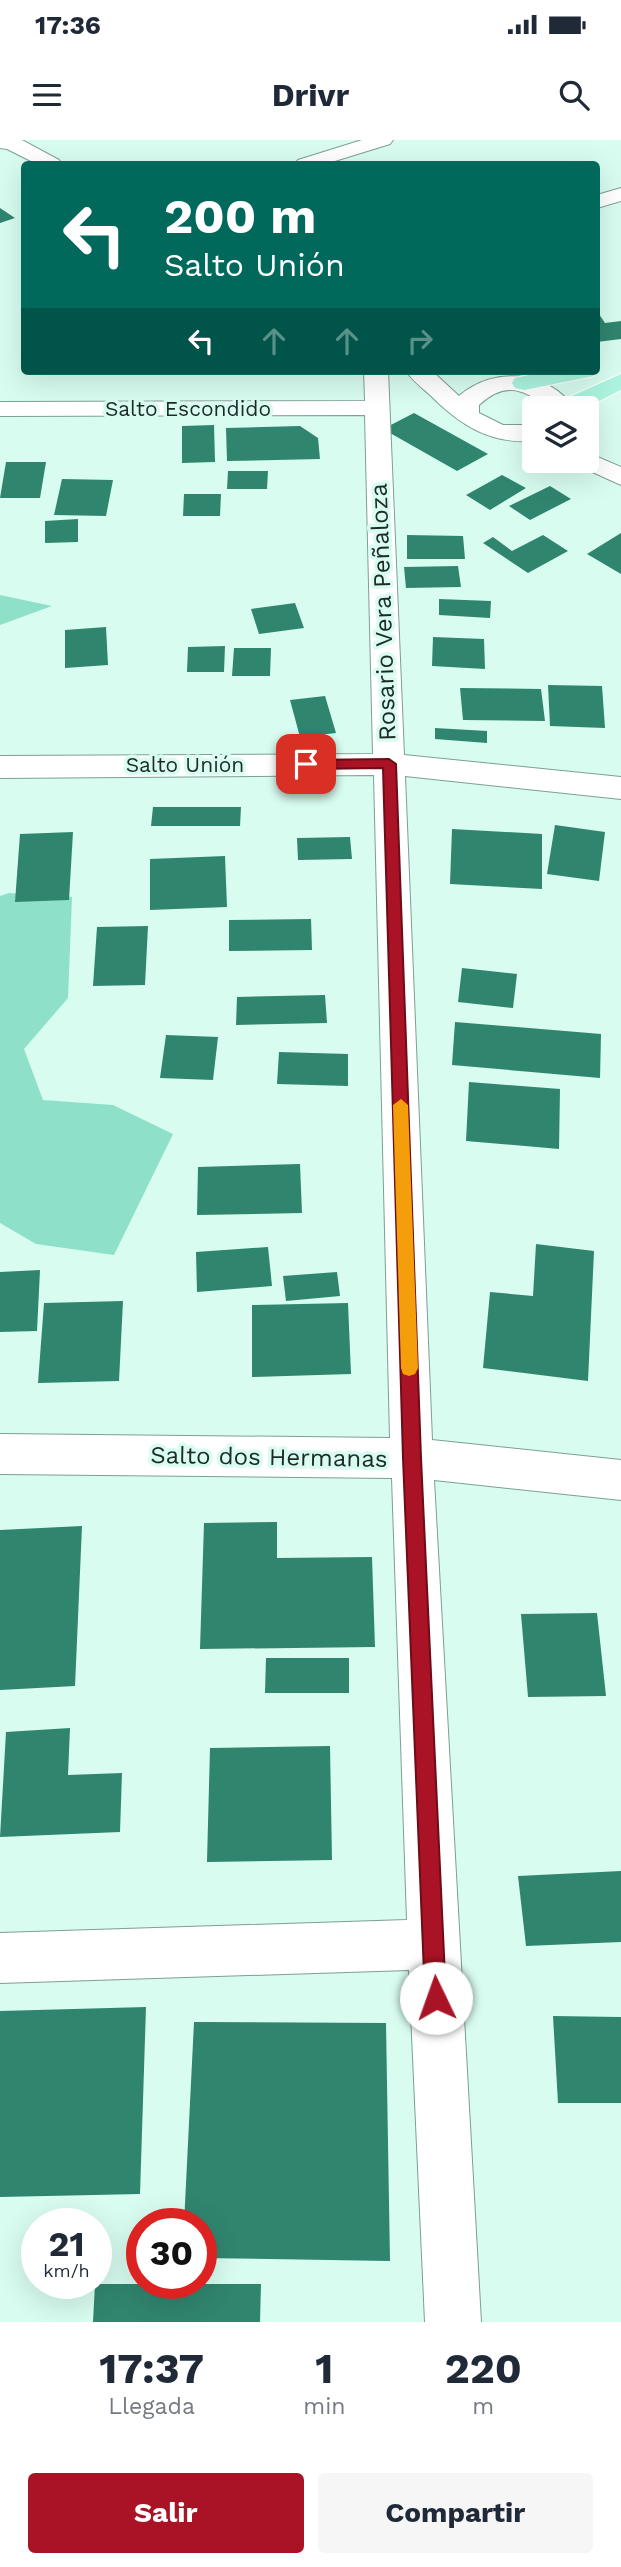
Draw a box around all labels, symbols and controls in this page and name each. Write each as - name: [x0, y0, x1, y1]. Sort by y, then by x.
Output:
- text: 17:36: [35, 10, 101, 40]
- icon: menu: [28, 76, 66, 114]
- text: Drivr: [272, 76, 349, 114]
- icon: search: [555, 76, 593, 114]
- text: 200 m: [164, 187, 316, 245]
- icon: left: [49, 189, 140, 280]
- text: Salto Unión: [164, 246, 345, 284]
- icon: left: [182, 322, 220, 360]
- icon: ahead: [255, 322, 293, 360]
- icon: ahead: [328, 322, 366, 360]
- icon: right: [401, 322, 439, 360]
- street label: Salto Escondido: [105, 396, 271, 421]
- map controls: [522, 396, 599, 473]
- button: layers: [522, 396, 599, 473]
- street label: Rosario Vera Peñaloza: [365, 483, 401, 741]
- pin: [276, 734, 336, 794]
- icon: arrive: [287, 745, 325, 783]
- street label: Salto Unión: [126, 752, 244, 777]
- street label: Salto dos Hermanas: [150, 1441, 388, 1473]
- position arrow: [399, 1961, 473, 2035]
- speed limit sign: 30: [126, 2208, 217, 2299]
- text: 21: [49, 2223, 84, 2265]
- text: km/h: [43, 2260, 90, 2281]
- text: 17:37: [99, 2344, 204, 2393]
- text: 1: [315, 2344, 333, 2393]
- text: 220: [445, 2344, 522, 2393]
- text: Llegada: [108, 2393, 195, 2420]
- text: min: [303, 2393, 346, 2420]
- text: m: [472, 2393, 494, 2420]
- button: Salir: [28, 2473, 304, 2553]
- button: Compartir: [318, 2473, 593, 2553]

